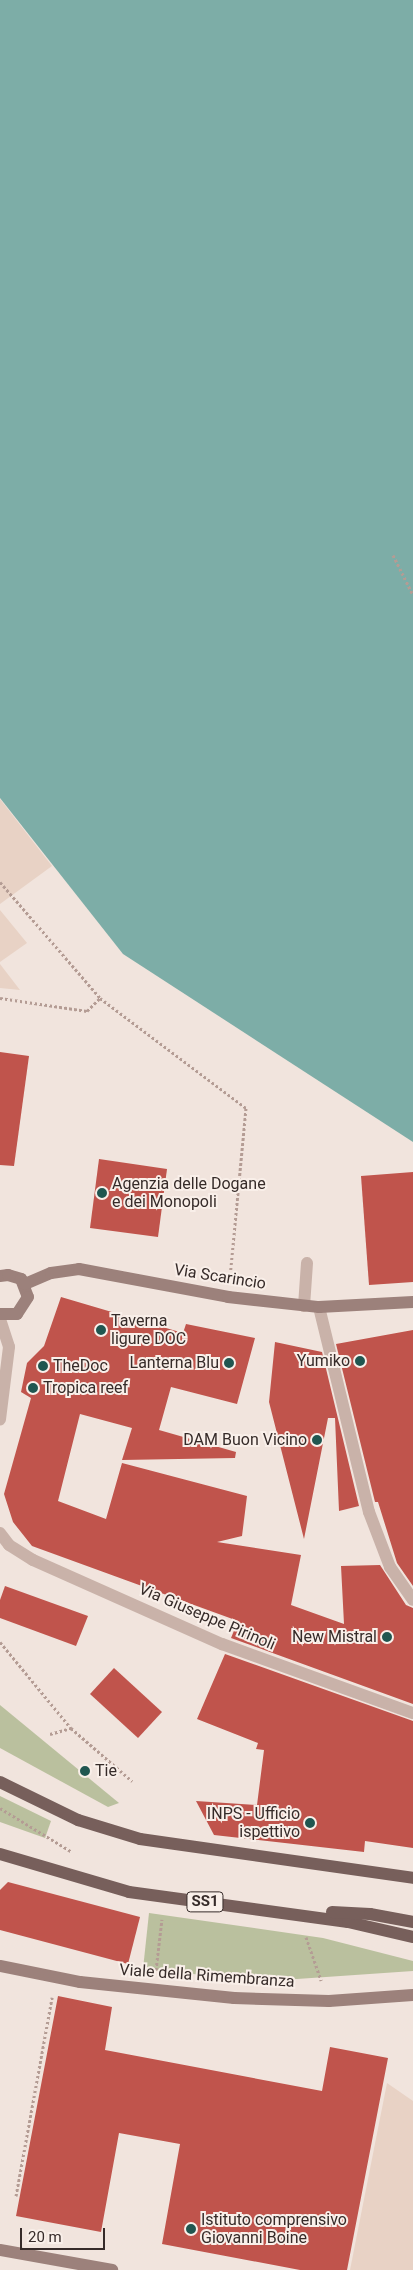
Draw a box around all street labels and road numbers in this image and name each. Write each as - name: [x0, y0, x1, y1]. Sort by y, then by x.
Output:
- street label: Via Scarincio: [173, 1260, 267, 1294]
- street label: Via Giuseppe Pirinoli: [136, 1580, 278, 1654]
- road number: SS1: [186, 1890, 224, 1914]
- street label: Viale della Rimembranza: [119, 1960, 295, 1992]

